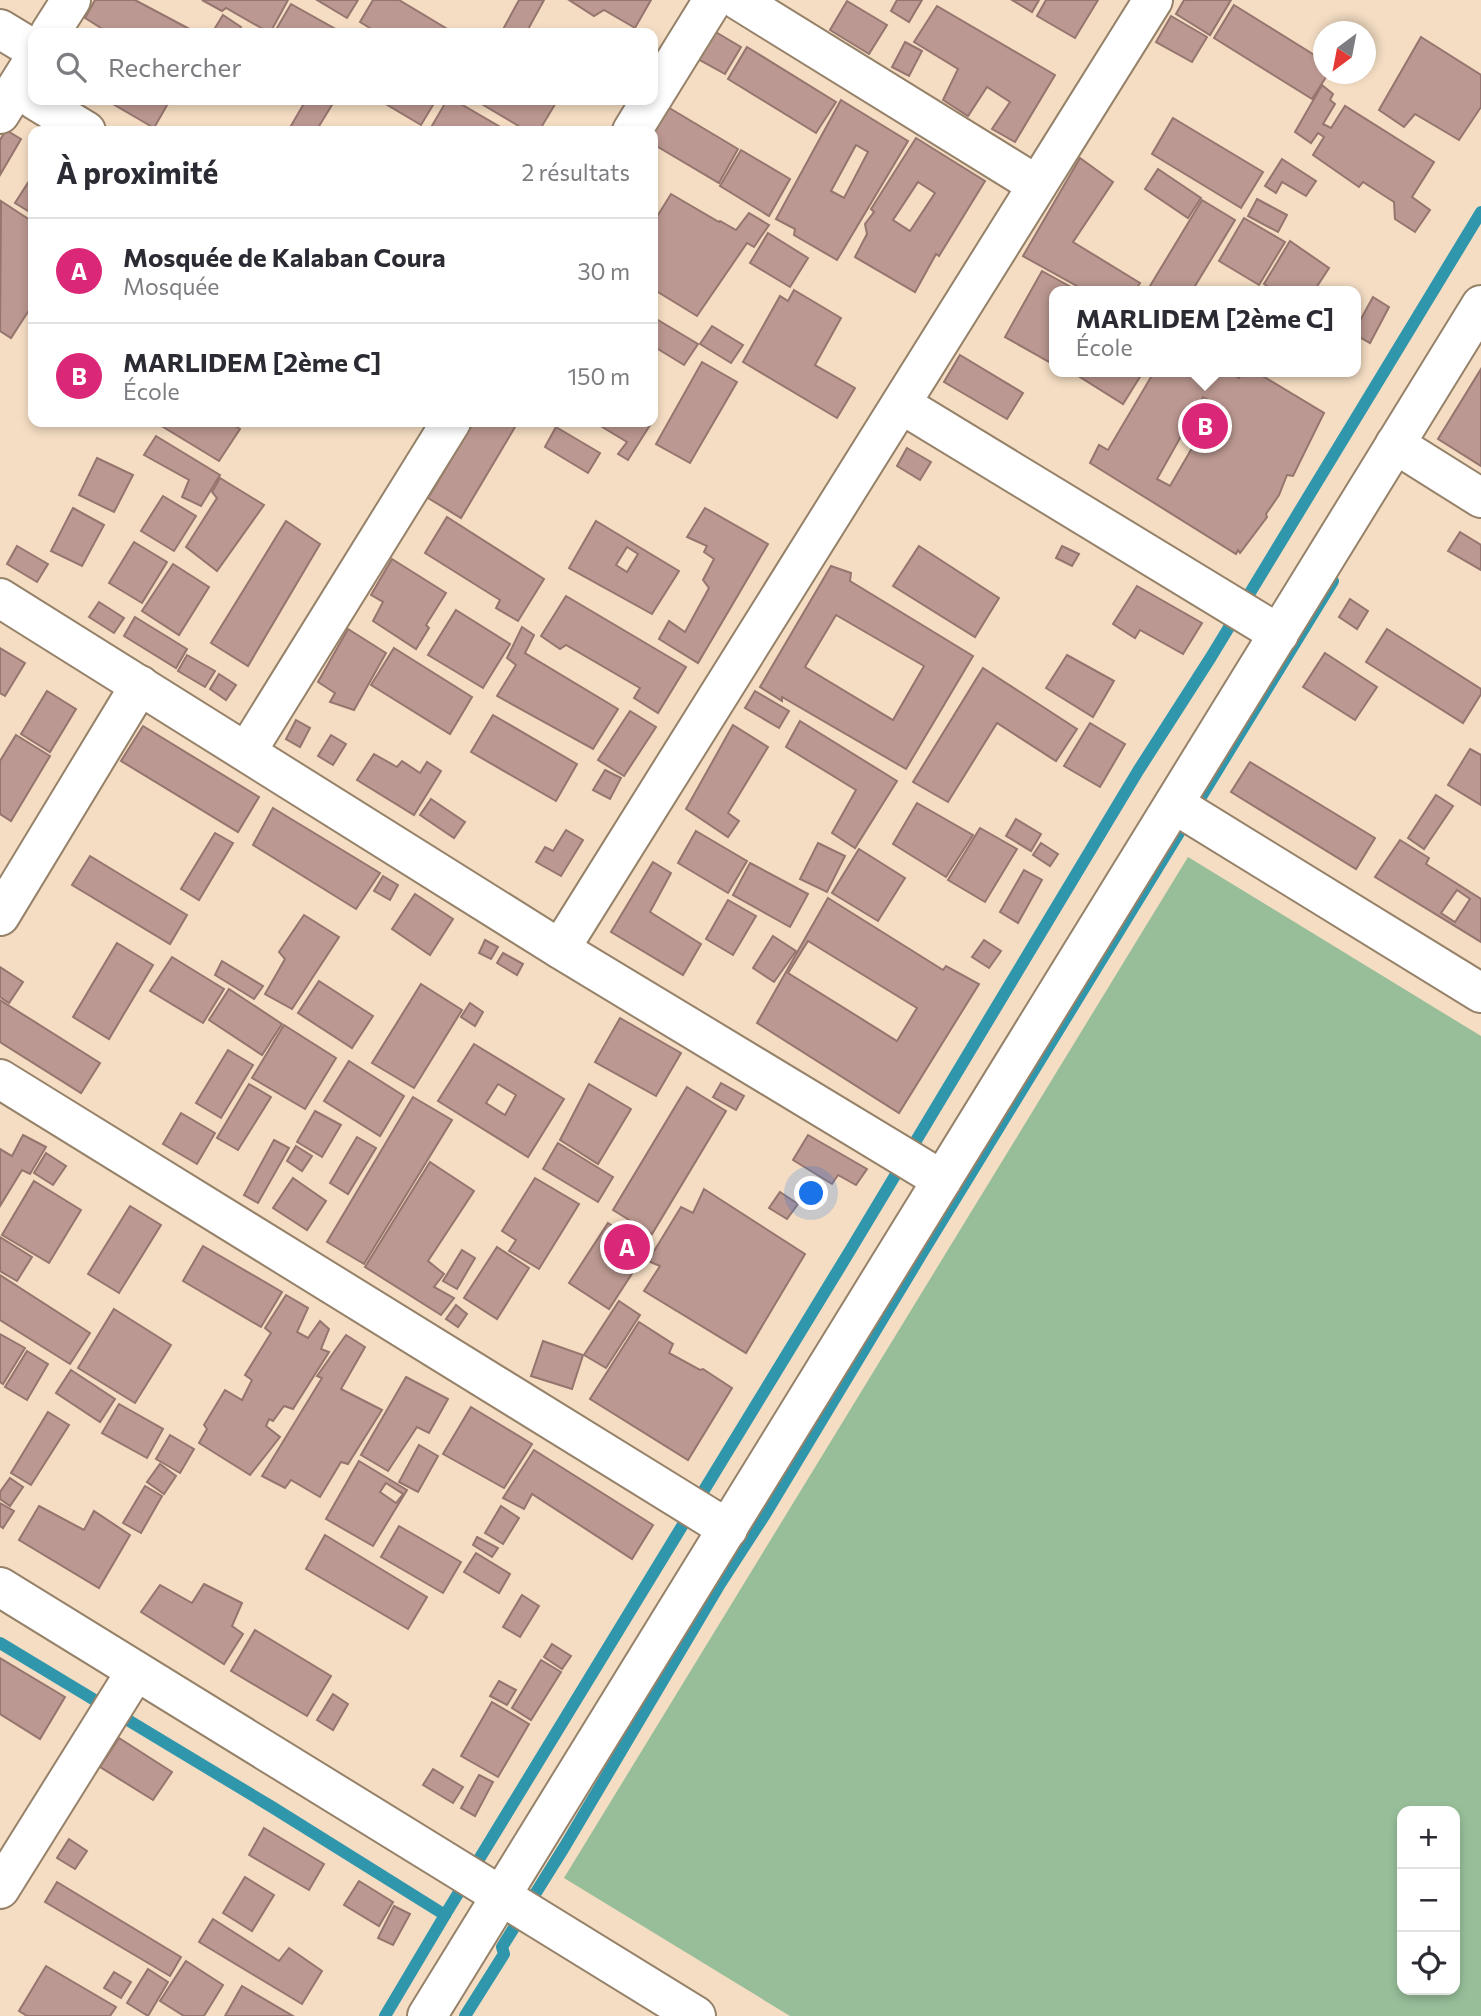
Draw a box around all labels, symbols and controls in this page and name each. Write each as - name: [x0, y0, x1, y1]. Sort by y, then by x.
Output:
- north arrow: [1313, 21, 1376, 84]
- search box: [28, 28, 658, 105]
- icon: search: [52, 48, 90, 86]
- text: Rechercher: [108, 51, 242, 82]
- text: À proximité: [56, 153, 218, 190]
- text: 2 résultats: [521, 158, 630, 186]
- text: Mosquée de Kalaban Coura: [123, 241, 446, 272]
- text: A: [71, 257, 87, 285]
- text: 30 m: [577, 257, 630, 285]
- text: Mosquée: [123, 272, 220, 300]
- popup: [1049, 286, 1361, 377]
- text: MARLIDEM [2ème C]: [1076, 302, 1334, 333]
- text: École: [1076, 333, 1133, 361]
- text: MARLIDEM [2ème C]: [123, 346, 381, 377]
- text: B: [71, 362, 87, 390]
- text: 150 m: [567, 362, 630, 390]
- text: École: [123, 377, 180, 405]
- pin: B: [1182, 400, 1228, 452]
- your location: [794, 1176, 828, 1210]
- pin: A: [604, 1221, 650, 1273]
- map controls: [1397, 1806, 1460, 1995]
- button: +: [1397, 1806, 1460, 1869]
- button: −: [1397, 1869, 1460, 1932]
- button: locate: [1397, 1932, 1460, 1995]

